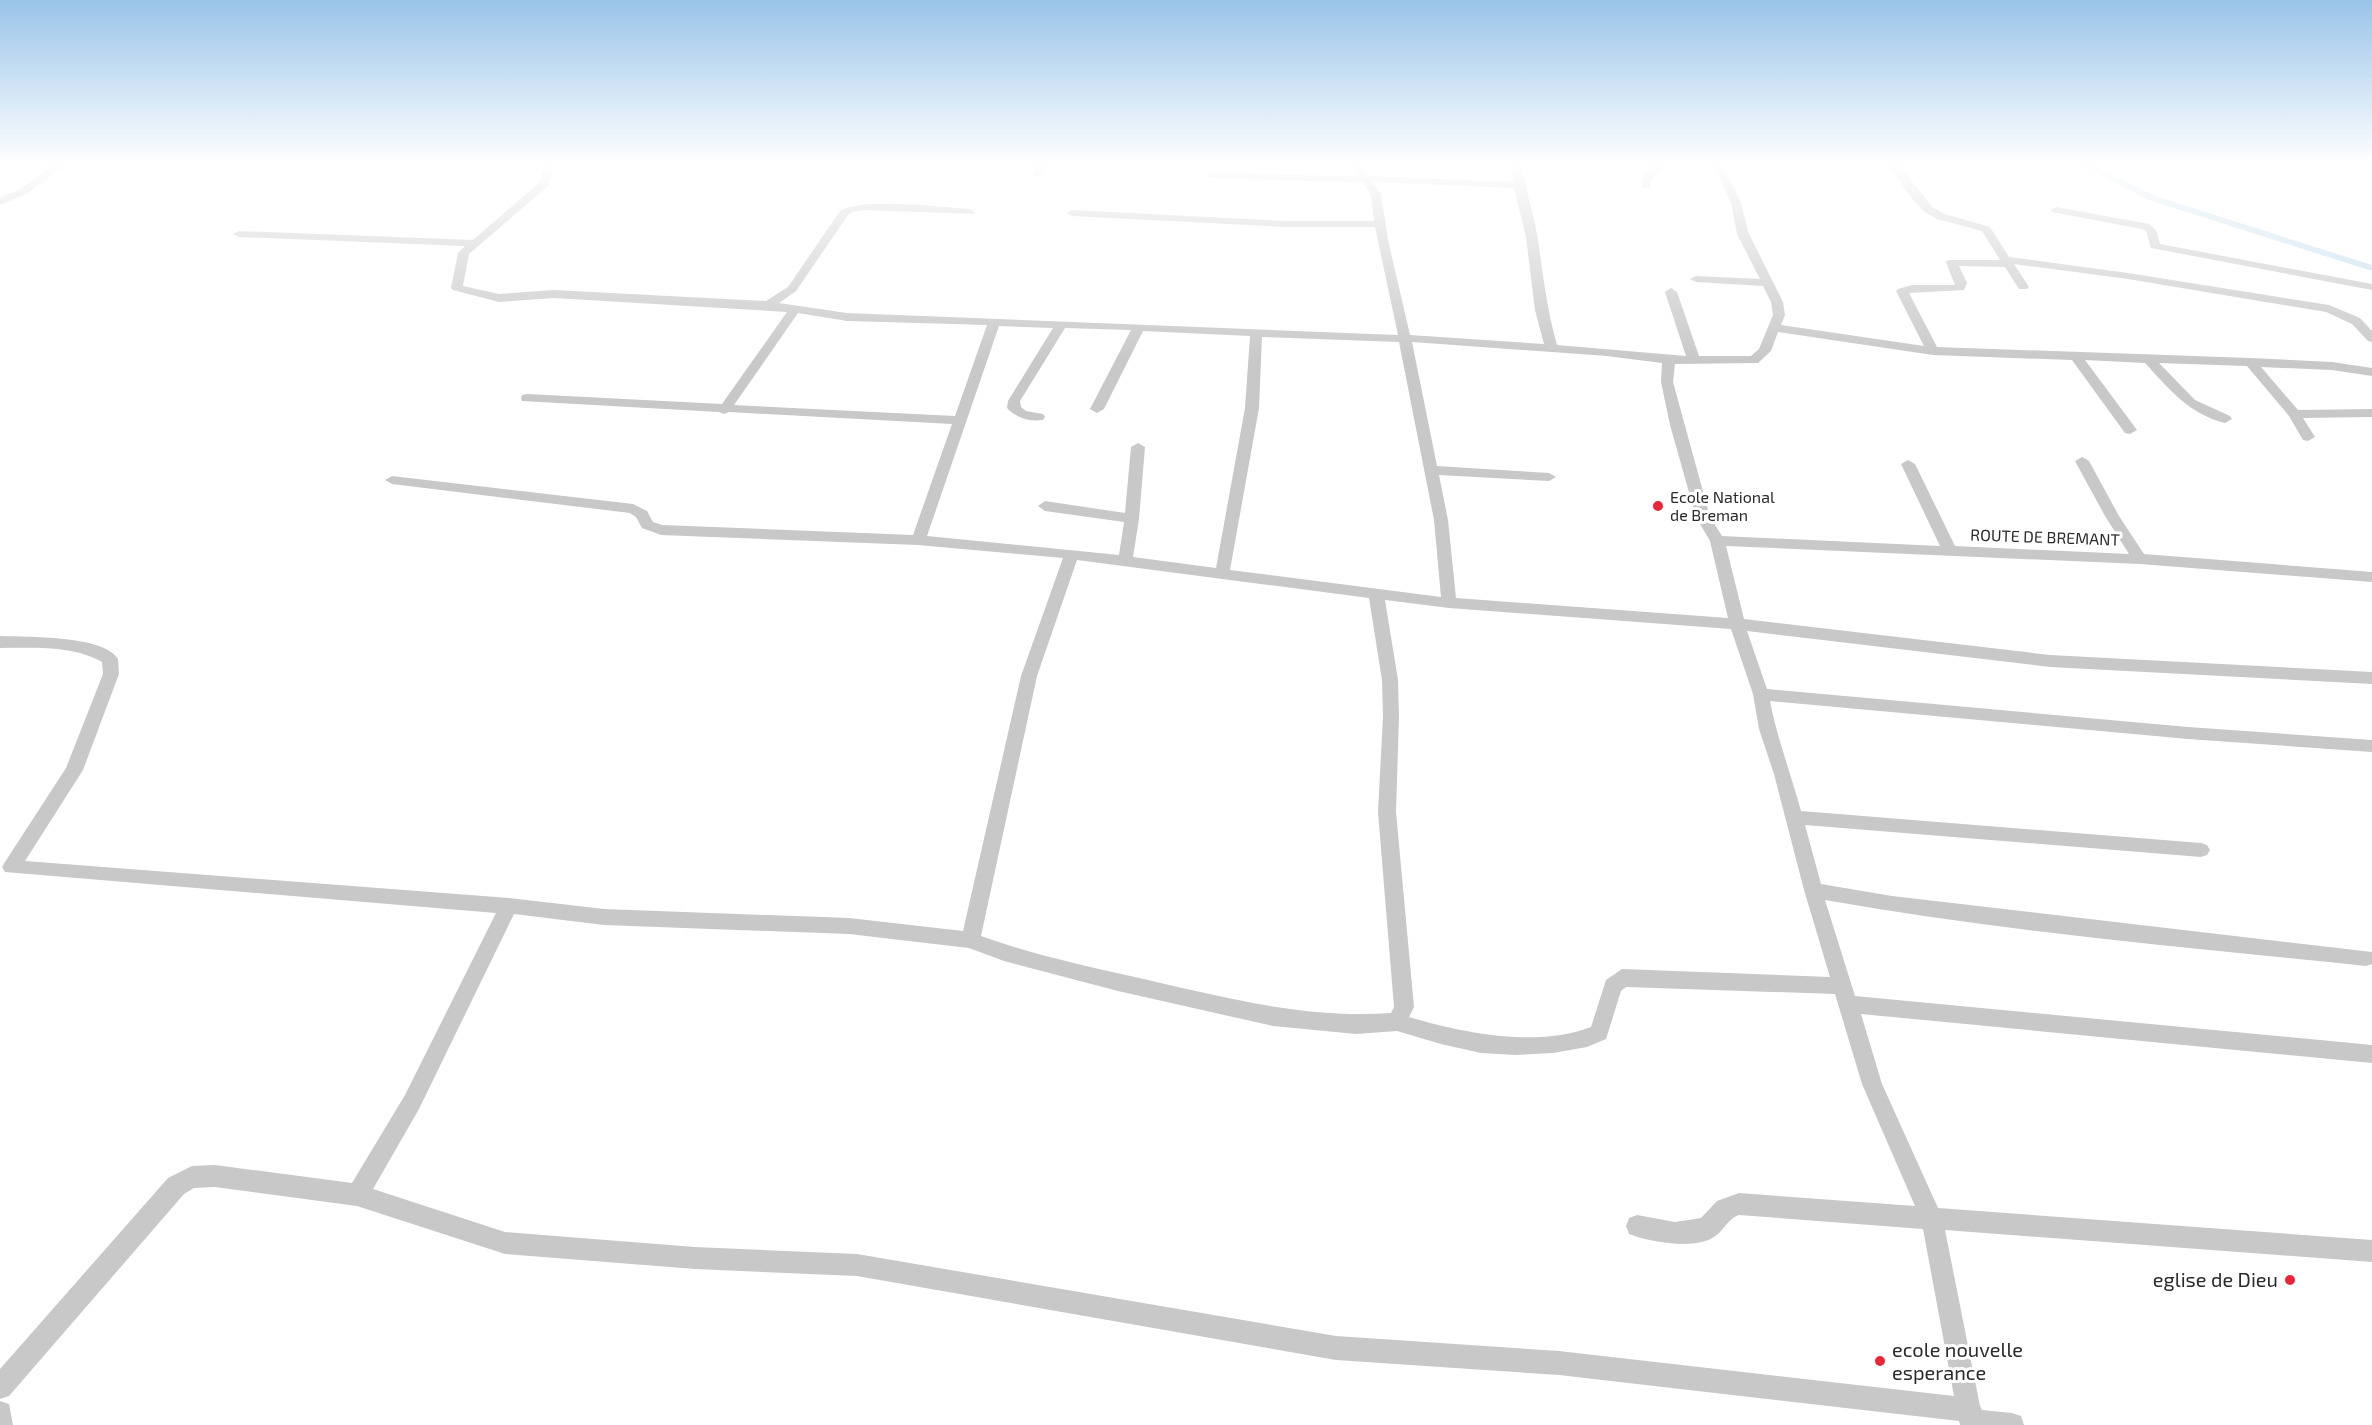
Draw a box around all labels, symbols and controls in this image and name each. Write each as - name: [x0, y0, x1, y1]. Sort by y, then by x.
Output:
- place label: Ecole National de Breman: [1670, 487, 1775, 524]
- marker: Ecole National de Breman: [1651, 499, 1665, 513]
- street label: ROUTE DE BREMANT: [1970, 524, 2120, 549]
- place label: eglise de Dieu: [2153, 1267, 2278, 1291]
- marker: eglise de Dieu: [2283, 1273, 2297, 1287]
- place label: ecole nouvelle esperance: [1892, 1337, 2023, 1384]
- marker: ecole nouvelle esperance: [1873, 1354, 1887, 1368]

